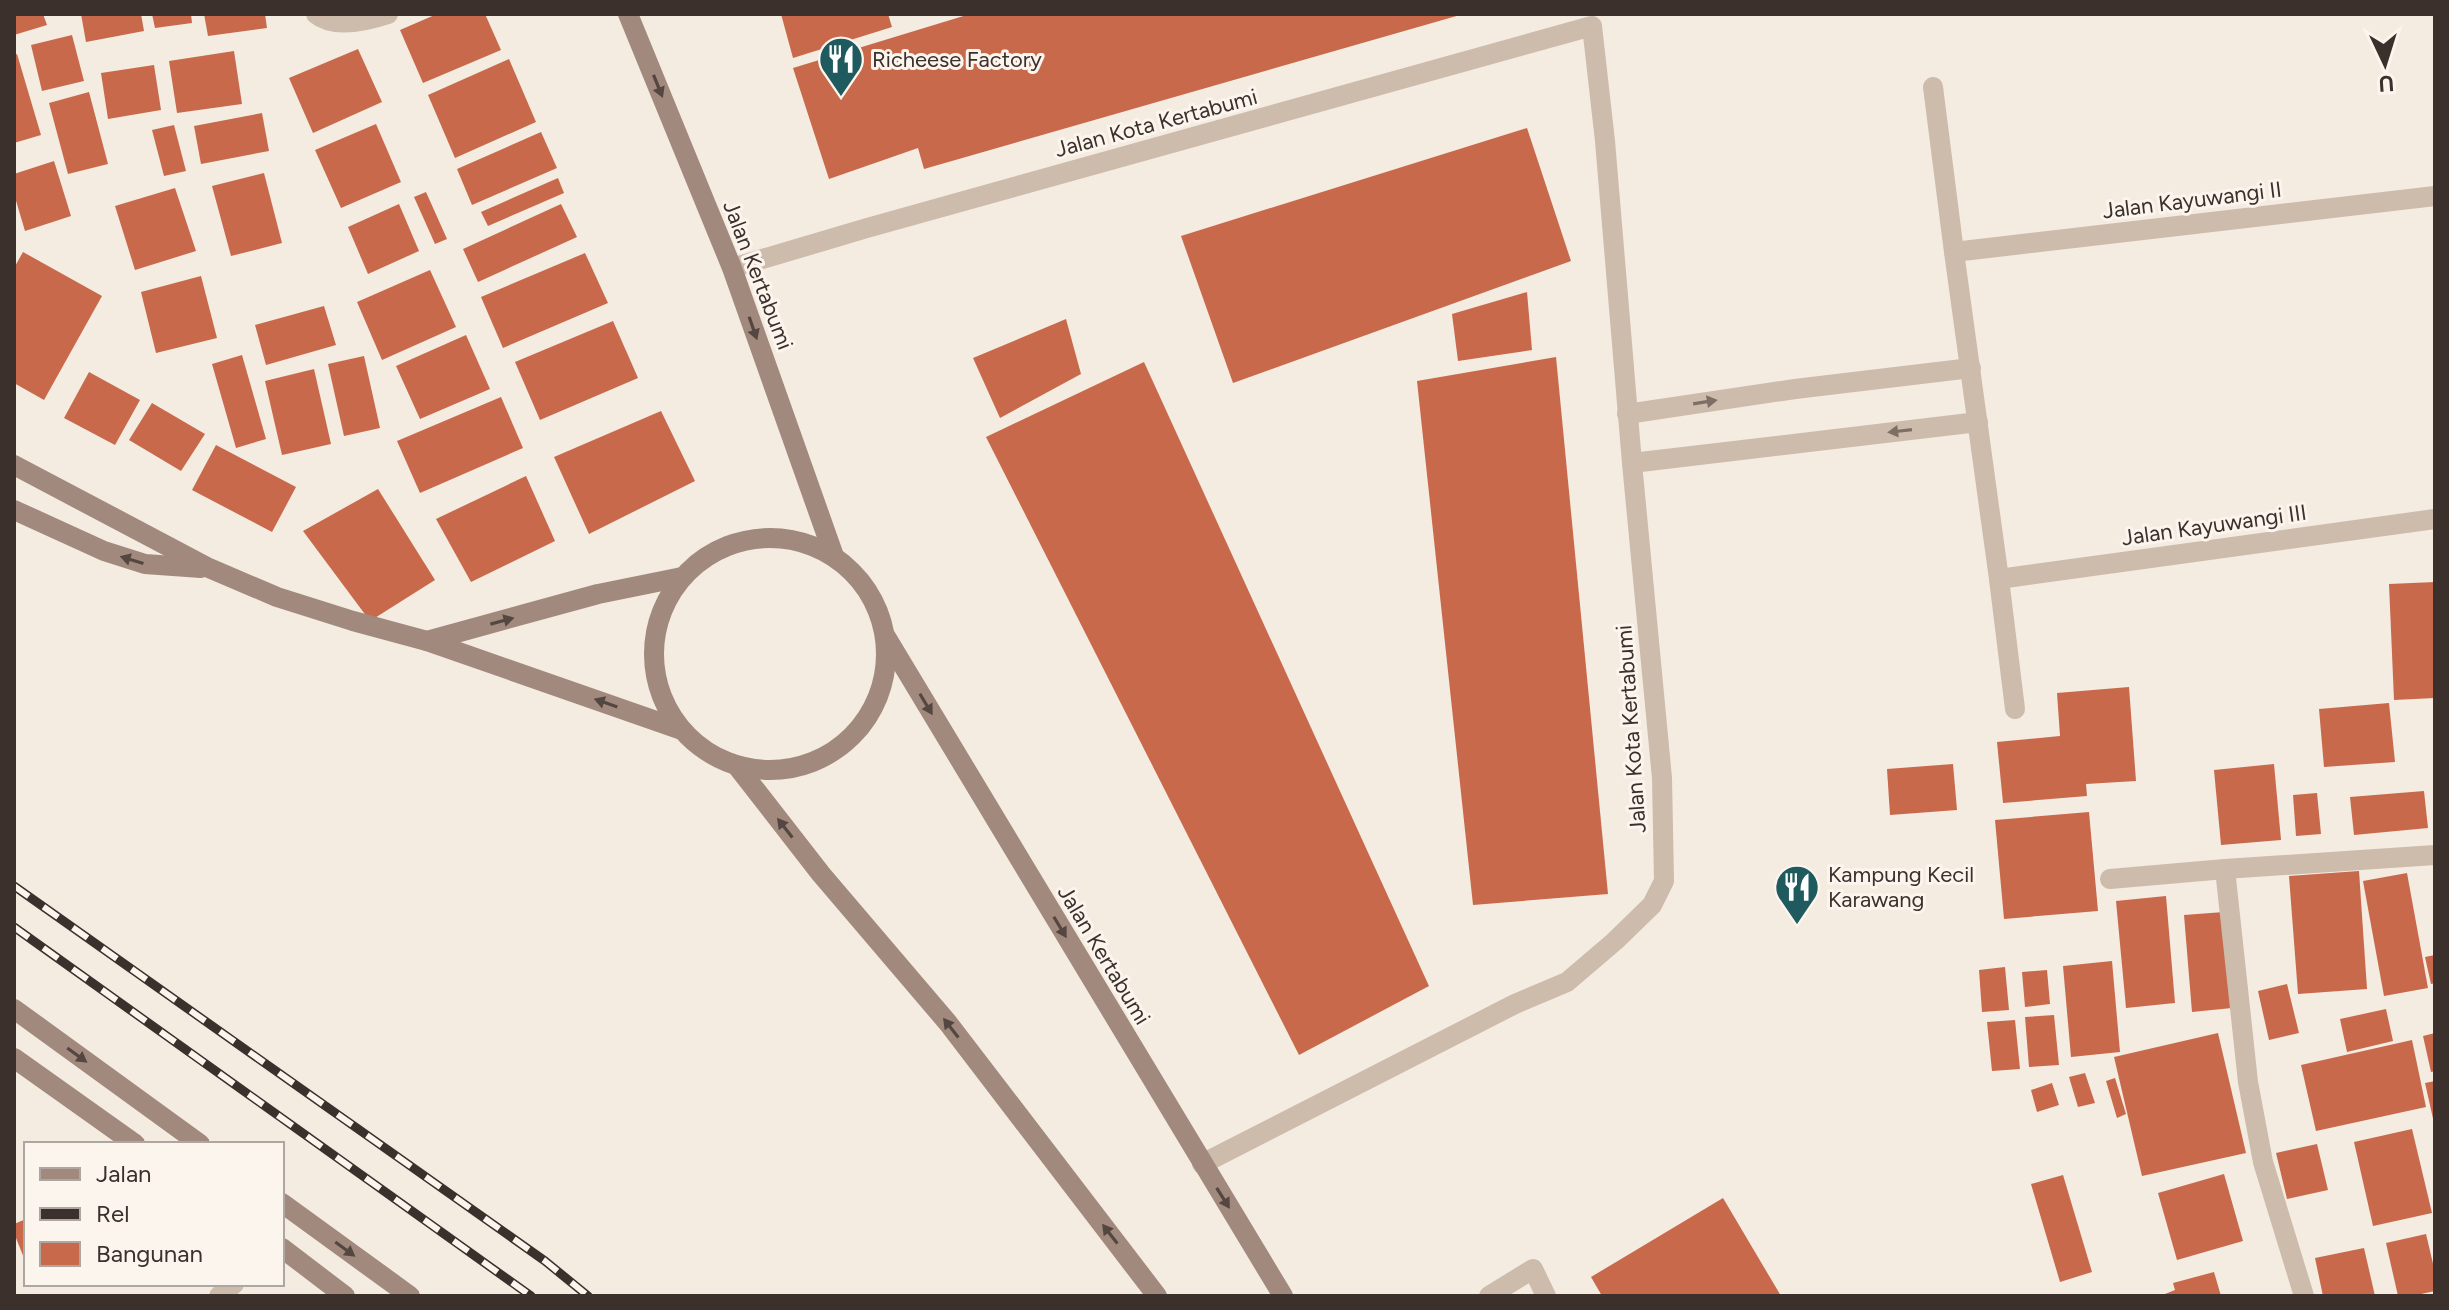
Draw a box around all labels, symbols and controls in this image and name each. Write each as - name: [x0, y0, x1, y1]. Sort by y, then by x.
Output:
- north arrow: [2345, 24, 2425, 104]
- restaurant icon: Richeese Factory: [817, 35, 865, 98]
- place label: Richeese Factory: [872, 46, 1042, 73]
- text: U: [2378, 69, 2395, 97]
- one-way arrow: [652, 74, 665, 98]
- street label: Jalan Kota Kertabumi: [1052, 83, 1260, 163]
- street label: Jalan Kayuwangi II: [2101, 176, 2283, 224]
- street label: Jalan Kertabumi: [717, 197, 799, 353]
- one-way arrow: [748, 316, 760, 340]
- one-way arrow: [1692, 395, 1717, 408]
- one-way arrow: [1887, 425, 1912, 438]
- street label: Jalan Kayuwangi III: [2120, 499, 2308, 551]
- one-way arrow: [119, 553, 143, 566]
- one-way arrow: [490, 614, 514, 627]
- street label: Jalan Kota Kertabumi: [1610, 624, 1652, 834]
- one-way arrow: [919, 693, 933, 715]
- one-way arrow: [593, 697, 617, 709]
- one-way arrow: [778, 818, 794, 838]
- place label: Kampung Kecil Karawang: [1828, 861, 1974, 913]
- restaurant icon: Kampung Kecil Karawang: [1773, 863, 1821, 926]
- street label: Jalan Kertabumi: [1052, 881, 1156, 1029]
- one-way arrow: [1053, 916, 1067, 938]
- one-way arrow: [944, 1018, 960, 1038]
- one-way arrow: [66, 1047, 88, 1063]
- legend: [24, 1142, 284, 1286]
- text: Jalan: [96, 1159, 152, 1188]
- one-way arrow: [1215, 1186, 1230, 1209]
- text: Rel: [96, 1199, 129, 1228]
- one-way arrow: [1103, 1224, 1119, 1244]
- text: Bangunan: [96, 1239, 203, 1268]
- one-way arrow: [334, 1241, 356, 1257]

